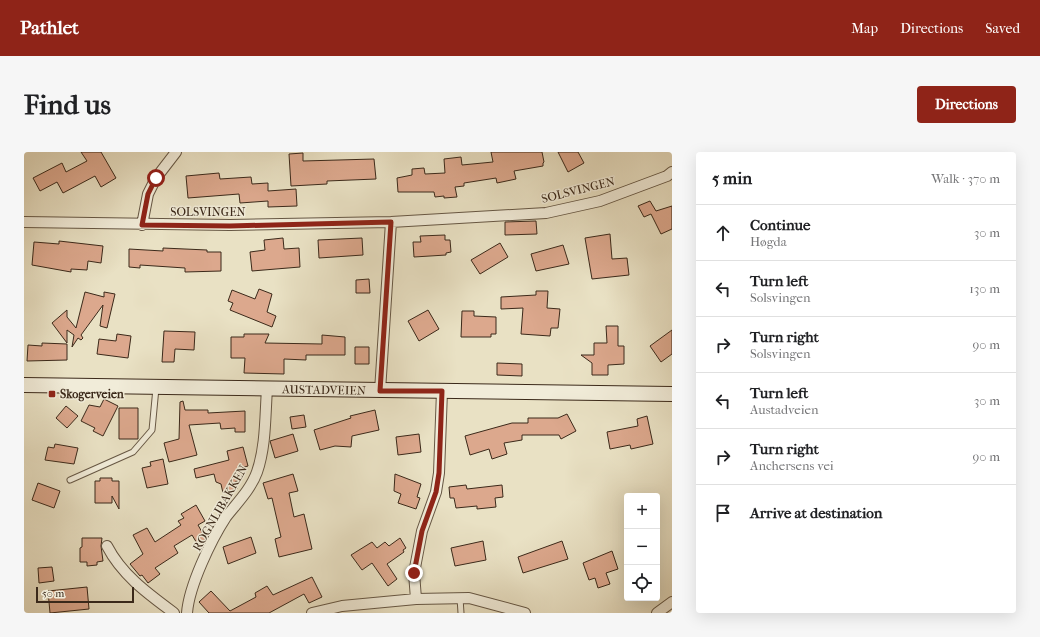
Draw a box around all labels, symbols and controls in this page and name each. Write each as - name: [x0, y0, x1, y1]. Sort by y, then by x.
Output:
- text: Pathlet: [20, 17, 79, 39]
- text: Map: [851, 20, 878, 37]
- text: Directions: [900, 20, 963, 37]
- text: Saved: [985, 20, 1020, 37]
- button: Directions: [917, 86, 1016, 123]
- text: Find us: [24, 88, 111, 121]
- text: 5 min: [712, 168, 752, 188]
- route start: [147, 169, 165, 187]
- text: Walk · 370 m: [931, 171, 1000, 186]
- street label: SOLSVINGEN: [540, 174, 616, 206]
- street label: SOLSVINGEN: [170, 205, 246, 219]
- text: Continue: [750, 216, 810, 234]
- icon: ahead: [712, 222, 734, 244]
- text: 30 m: [974, 225, 1000, 240]
- text: Høgda: [750, 234, 787, 249]
- text: Turn left: [750, 272, 808, 290]
- icon: left: [712, 278, 734, 300]
- text: 130 m: [969, 281, 1000, 296]
- text: Solsvingen: [750, 290, 810, 305]
- text: Turn right: [750, 328, 819, 346]
- icon: right: [712, 334, 734, 356]
- text: 90 m: [972, 337, 1000, 352]
- text: Solsvingen: [750, 346, 810, 361]
- street label: AUSTADVEIEN: [281, 382, 366, 398]
- text: Turn left: [750, 384, 808, 402]
- place label: Skogerveien: [60, 387, 125, 402]
- marker: Skogerveien: [47, 389, 57, 399]
- icon: left: [712, 390, 734, 412]
- text: 30 m: [974, 393, 1000, 408]
- text: Austadveien: [750, 402, 819, 417]
- text: Turn right: [750, 440, 819, 458]
- icon: right: [712, 446, 734, 468]
- text: 90 m: [972, 449, 1000, 464]
- text: Anchersens vei: [750, 458, 834, 473]
- street label: ROGNLIBAKKEN: [190, 463, 250, 553]
- map controls: [624, 493, 660, 601]
- button: +: [624, 493, 660, 529]
- icon: arrive: [712, 502, 734, 524]
- text: Arrive at destination: [750, 504, 882, 522]
- button: −: [624, 529, 660, 565]
- route end: [405, 564, 423, 582]
- button: locate: [624, 565, 660, 601]
- scale bar: [36, 585, 134, 604]
- text: 50 m: [42, 587, 64, 600]

